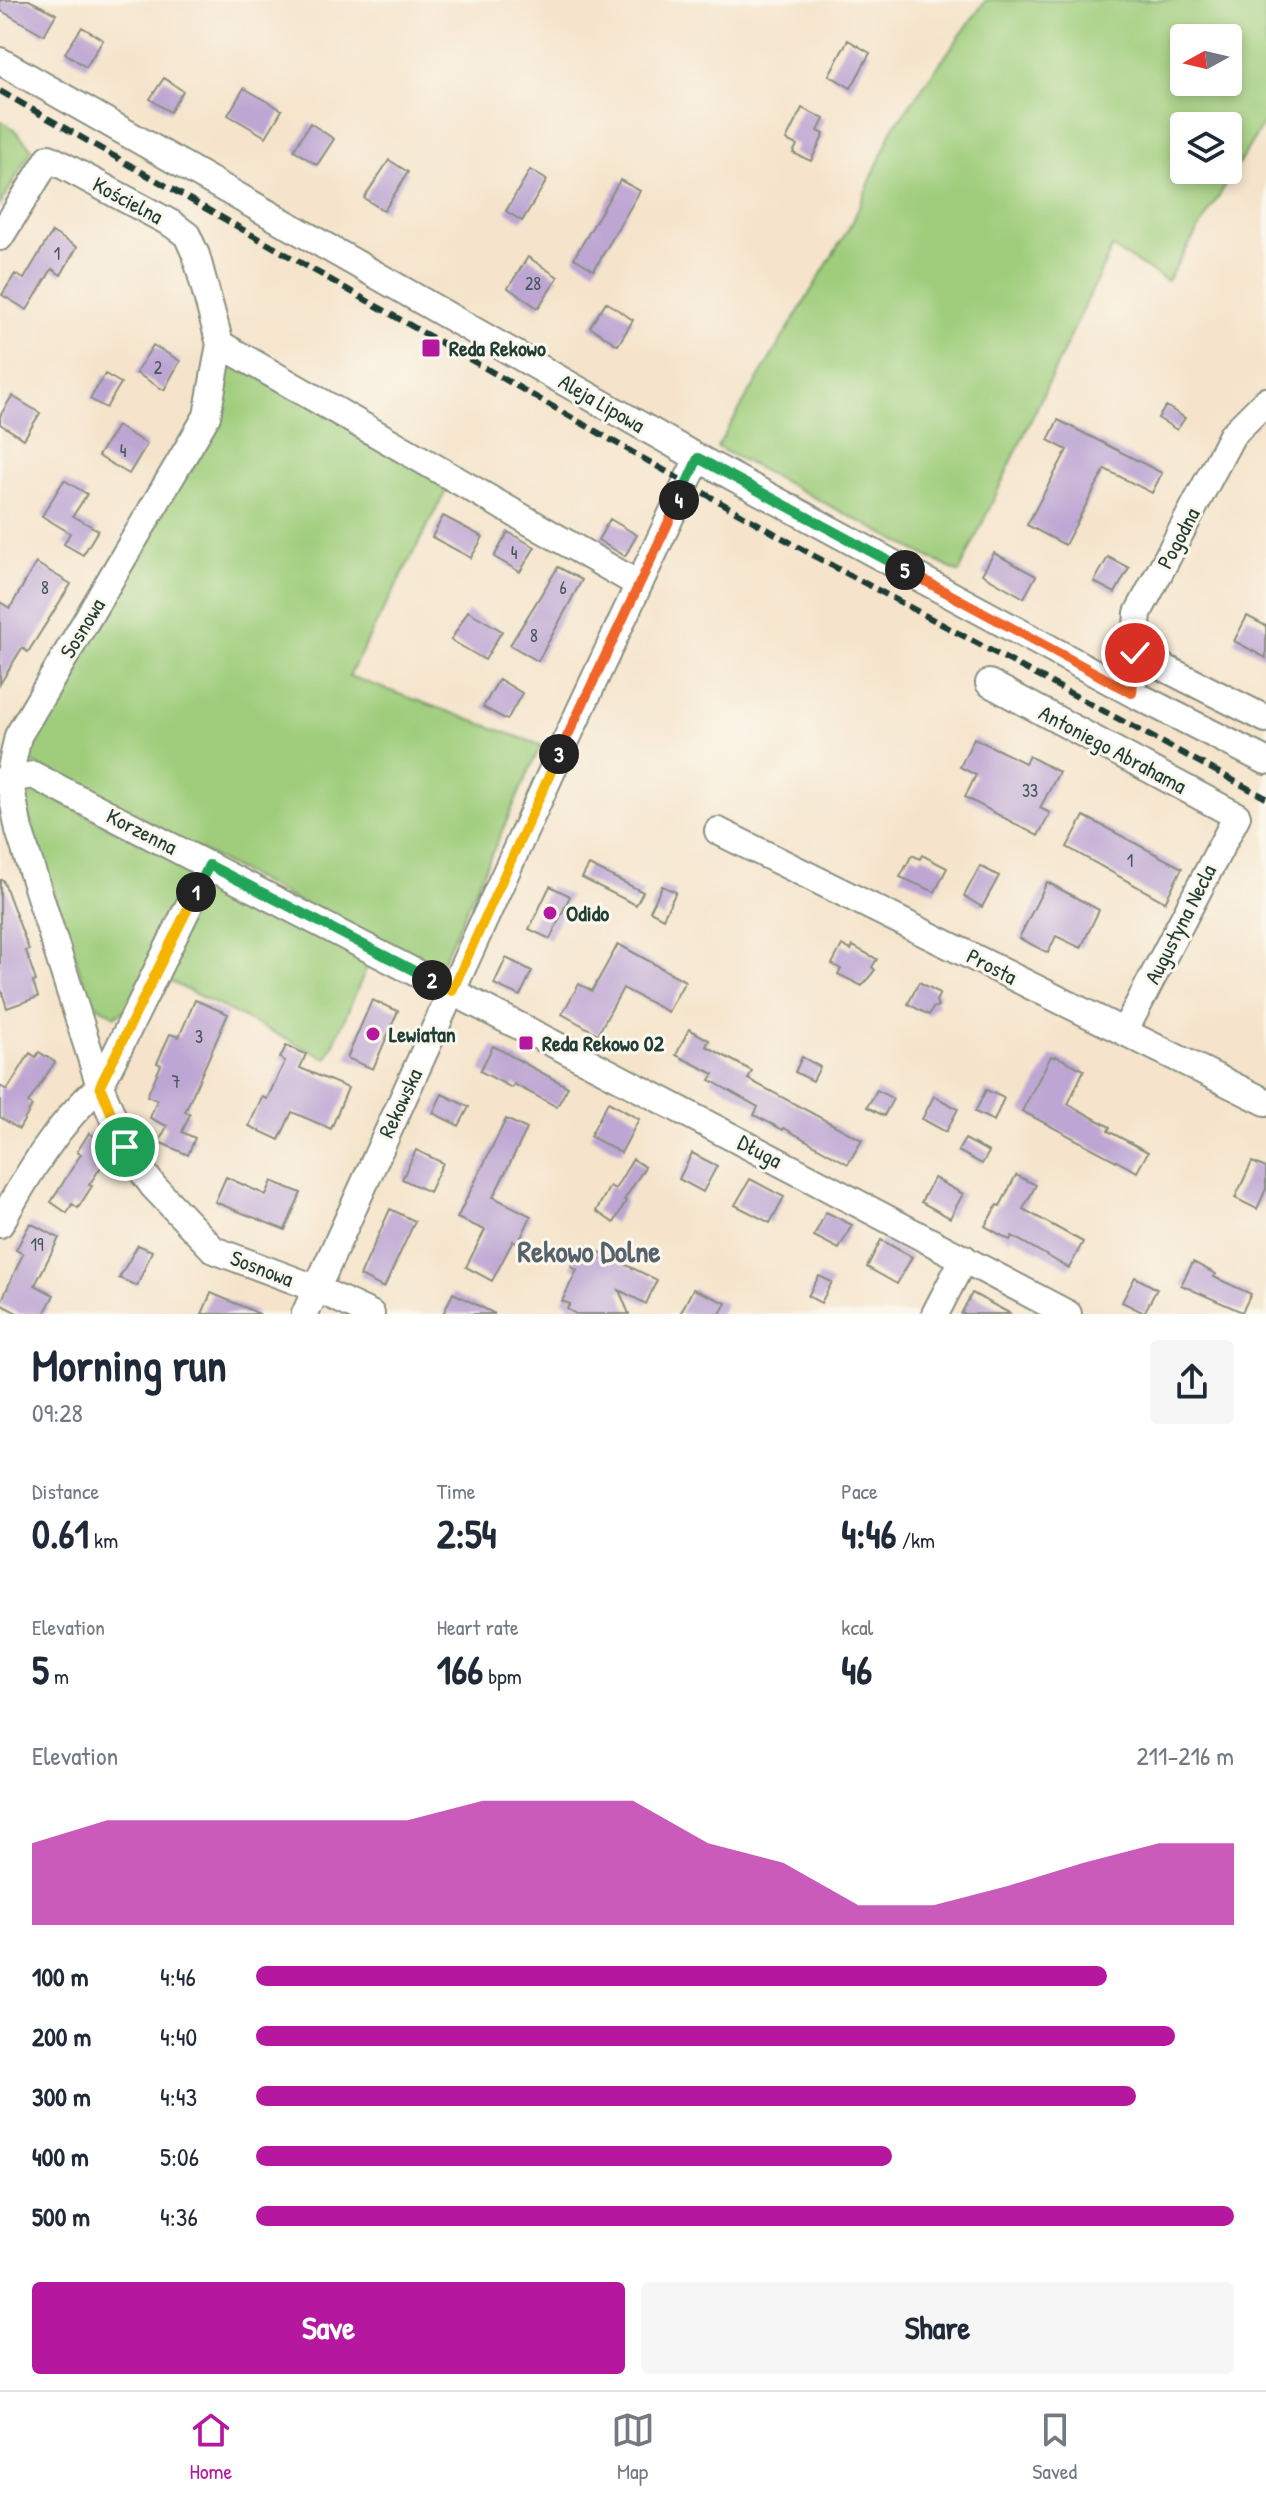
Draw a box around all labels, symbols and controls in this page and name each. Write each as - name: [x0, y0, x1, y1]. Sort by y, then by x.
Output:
- north arrow: [1170, 24, 1242, 96]
- map controls: [1170, 24, 1242, 184]
- button: layers: [1170, 112, 1242, 184]
- street label: Kościelna: [88, 169, 169, 231]
- house number: 1: [54, 241, 60, 266]
- house number: 28: [525, 271, 541, 296]
- place label: Reda Rekowo: [449, 333, 546, 363]
- marker: Reda Rekowo: [420, 337, 442, 359]
- house number: 2: [154, 355, 163, 380]
- street label: Aleja Lipowa: [554, 366, 651, 440]
- house number: 4: [120, 438, 127, 463]
- pin: 4: [659, 480, 699, 520]
- text: 4: [675, 485, 683, 515]
- street label: Pogodna: [1149, 502, 1207, 574]
- house number: 4: [511, 540, 518, 565]
- pin: 5: [885, 550, 925, 590]
- text: 5: [900, 555, 910, 585]
- house number: 8: [41, 575, 49, 600]
- house number: 6: [559, 575, 567, 600]
- street label: Sosnowa: [52, 592, 112, 664]
- pin: [1101, 619, 1169, 687]
- house number: 8: [530, 623, 538, 648]
- icon: check: [1113, 631, 1157, 675]
- street label: Antoniego Abrahama: [1034, 698, 1192, 801]
- pin: 3: [539, 734, 579, 774]
- text: 3: [554, 739, 564, 769]
- house number: 33: [1022, 778, 1038, 803]
- street label: Korzenna: [102, 800, 183, 862]
- house number: 1: [1127, 848, 1133, 873]
- street label: Augustyna Necla: [1137, 859, 1223, 989]
- pin: 1: [176, 872, 216, 912]
- text: 1: [192, 877, 200, 907]
- place label: Odido: [566, 898, 609, 928]
- marker: Odido: [541, 904, 559, 922]
- street label: Prosta: [962, 941, 1023, 991]
- pin: 2: [412, 960, 452, 1000]
- text: 2: [427, 965, 437, 995]
- place label: Lewiatan: [389, 1019, 456, 1049]
- house number: 3: [195, 1024, 203, 1049]
- marker: Lewiatan: [364, 1025, 382, 1043]
- place label: Reda Rekowo 02: [542, 1028, 665, 1058]
- marker: Reda Rekowo 02: [517, 1034, 535, 1052]
- street label: Rekowska: [371, 1063, 429, 1142]
- house number: 7: [172, 1069, 181, 1094]
- pin: [91, 1113, 159, 1181]
- icon: arrive: [103, 1125, 147, 1169]
- street label: Długa: [733, 1127, 788, 1175]
- district label: Rekowo Dolne: [518, 1231, 660, 1271]
- house number: 19: [30, 1232, 44, 1257]
- street label: Sosnowa: [226, 1242, 298, 1294]
- text: Morning run: [32, 1335, 227, 1395]
- button: share: [1150, 1340, 1234, 1424]
- text: 09:28: [32, 1395, 83, 1430]
- text: Distance: [32, 1476, 99, 1506]
- text: Time: [437, 1476, 476, 1506]
- text: Pace: [841, 1476, 878, 1506]
- text: 0.61: [32, 1506, 89, 1560]
- text: 2:54: [437, 1506, 497, 1560]
- text: 4:46: [841, 1506, 897, 1560]
- text: km: [89, 1525, 118, 1555]
- text: /km: [897, 1525, 935, 1555]
- text: Elevation: [32, 1612, 105, 1642]
- text: Heart rate: [437, 1612, 519, 1642]
- text: kcal: [841, 1612, 873, 1642]
- text: 5: [32, 1642, 49, 1696]
- text: 166: [437, 1642, 483, 1696]
- text: 46: [841, 1642, 872, 1696]
- text: m: [49, 1661, 69, 1691]
- text: bpm: [483, 1661, 522, 1691]
- text: Elevation: [32, 1738, 118, 1773]
- text: 211–216 m: [1136, 1738, 1234, 1773]
- text: 100 m: [32, 1959, 88, 1994]
- text: 4:46: [160, 1959, 196, 1994]
- text: 200 m: [32, 2019, 91, 2054]
- text: 4:40: [160, 2019, 197, 2054]
- text: 300 m: [32, 2079, 91, 2114]
- text: 4:43: [160, 2079, 197, 2114]
- text: 400 m: [32, 2139, 89, 2174]
- text: 5:06: [160, 2139, 199, 2174]
- text: 500 m: [32, 2199, 90, 2234]
- text: 4:36: [160, 2199, 198, 2234]
- button: Save: [32, 2282, 625, 2374]
- button: Share: [641, 2282, 1234, 2374]
- tab: Home: [189, 2408, 233, 2486]
- tab: Map: [611, 2408, 655, 2486]
- tab: Saved: [1032, 2408, 1077, 2486]

